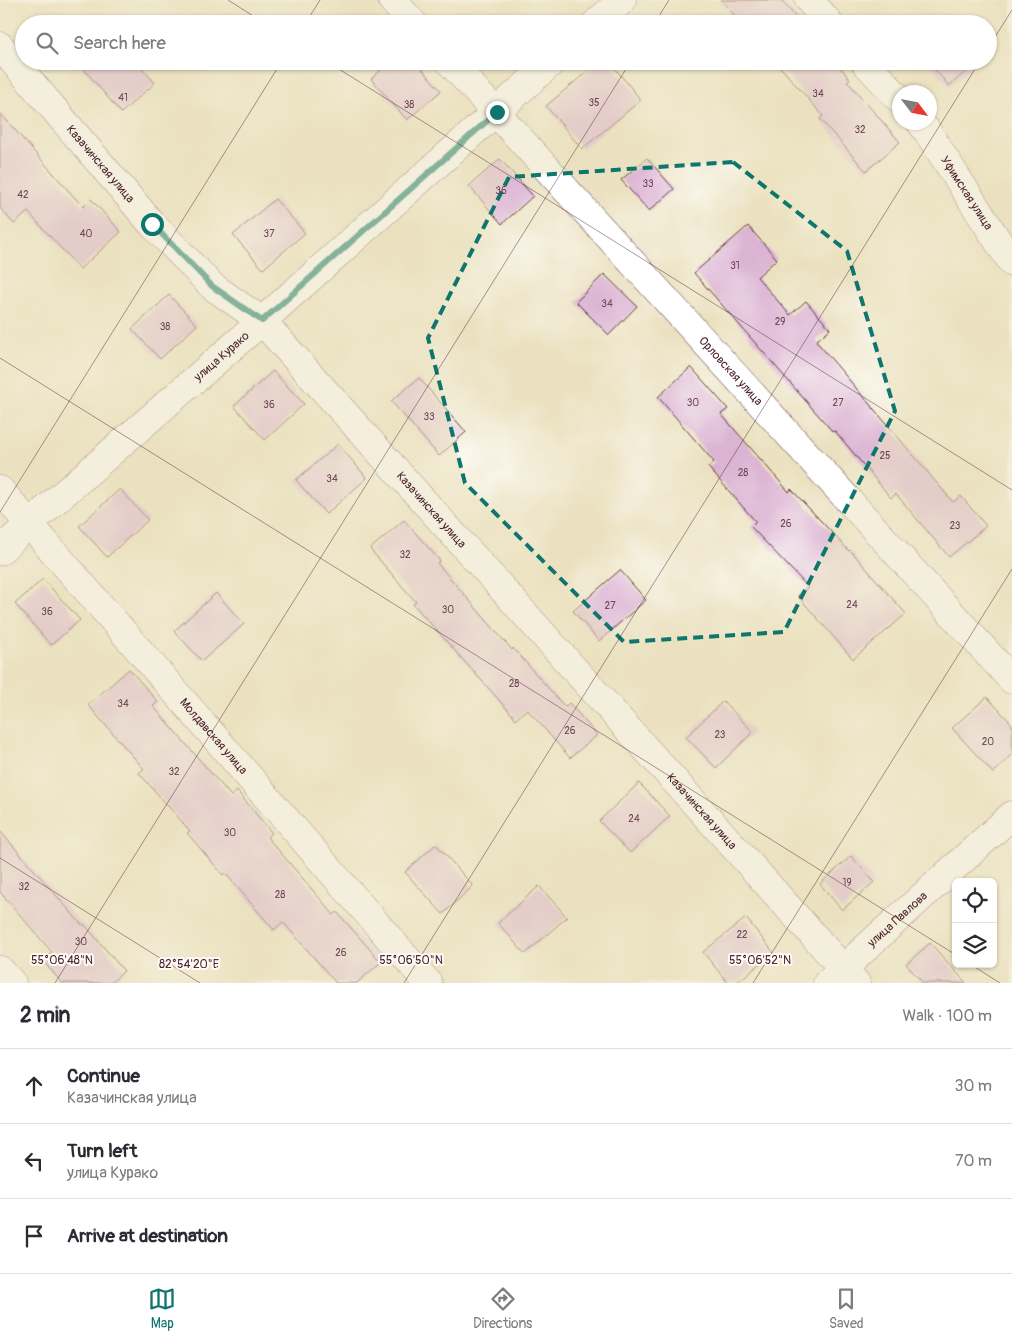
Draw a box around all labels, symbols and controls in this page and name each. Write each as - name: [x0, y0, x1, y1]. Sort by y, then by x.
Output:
- search box: [15, 15, 997, 70]
- icon: search: [33, 29, 61, 57]
- text: Search here: [73, 31, 166, 55]
- north arrow: [892, 85, 937, 130]
- house number: 34: [812, 88, 824, 100]
- house number: 41: [118, 92, 128, 104]
- house number: 35: [589, 97, 600, 109]
- house number: 38: [404, 99, 414, 111]
- route end: [486, 101, 509, 124]
- street label: Казачинская улица: [63, 122, 138, 206]
- house number: 32: [854, 124, 866, 136]
- street label: Уфимская улица: [938, 153, 996, 233]
- house number: 33: [642, 178, 654, 190]
- house number: 36: [495, 185, 507, 197]
- house number: 42: [17, 189, 29, 201]
- route start: [141, 213, 164, 236]
- house number: 40: [80, 228, 92, 240]
- house number: 37: [264, 228, 275, 240]
- house number: 31: [730, 260, 740, 272]
- house number: 34: [601, 298, 613, 310]
- house number: 29: [775, 316, 785, 328]
- house number: 38: [160, 321, 170, 333]
- street label: улица Курако: [190, 328, 253, 385]
- street label: Орловская улица: [696, 333, 766, 409]
- house number: 30: [687, 397, 699, 409]
- house number: 27: [833, 397, 844, 409]
- house number: 36: [263, 399, 275, 411]
- house number: 33: [423, 411, 435, 423]
- house number: 25: [879, 450, 891, 462]
- house number: 28: [738, 467, 748, 479]
- street label: Казачинская улица: [393, 469, 470, 551]
- house number: 34: [326, 473, 338, 485]
- house number: 26: [780, 518, 792, 530]
- house number: 23: [950, 520, 961, 532]
- house number: 32: [399, 549, 411, 561]
- house number: 24: [846, 599, 858, 611]
- house number: 27: [605, 600, 616, 612]
- house number: 30: [442, 604, 454, 616]
- house number: 36: [41, 606, 53, 618]
- house number: 28: [509, 678, 519, 690]
- street label: Молдавская улица: [177, 695, 251, 778]
- house number: 34: [117, 698, 129, 710]
- house number: 26: [564, 725, 576, 737]
- house number: 23: [715, 729, 726, 741]
- house number: 20: [982, 736, 994, 748]
- house number: 32: [168, 766, 180, 778]
- street label: Казачинская улица: [664, 770, 740, 853]
- house number: 24: [628, 813, 640, 825]
- house number: 30: [224, 827, 236, 839]
- house number: 19: [842, 877, 852, 889]
- map controls: [952, 878, 997, 968]
- button: locate: [952, 878, 997, 923]
- house number: 32: [18, 881, 30, 893]
- street label: улица Павлова: [864, 888, 931, 951]
- house number: 28: [275, 889, 285, 901]
- button: layers: [952, 923, 997, 968]
- house number: 22: [736, 929, 748, 941]
- house number: 30: [75, 936, 87, 948]
- house number: 26: [335, 947, 347, 959]
- text: 55°06'48"N: [31, 953, 93, 968]
- text: 55°06'50"N: [379, 953, 443, 968]
- text: 55°06'52"N: [729, 953, 791, 968]
- text: 82°54'20"E: [159, 957, 219, 972]
- text: 2 min: [20, 1002, 70, 1029]
- text: Walk · 100 m: [903, 1006, 992, 1026]
- text: Continue: [67, 1064, 140, 1088]
- icon: ahead: [20, 1072, 48, 1100]
- text: 30 m: [954, 1076, 992, 1096]
- text: Казачинская улица: [67, 1088, 197, 1108]
- text: Turn left: [67, 1139, 137, 1163]
- icon: left: [20, 1147, 48, 1175]
- text: 70 m: [955, 1151, 992, 1171]
- text: улица Курако: [67, 1163, 158, 1183]
- icon: arrive: [20, 1222, 48, 1250]
- text: Arrive at destination: [67, 1224, 228, 1248]
- tab: Map: [148, 1285, 176, 1332]
- tab: Directions: [473, 1285, 532, 1332]
- tab: Saved: [829, 1285, 864, 1332]

